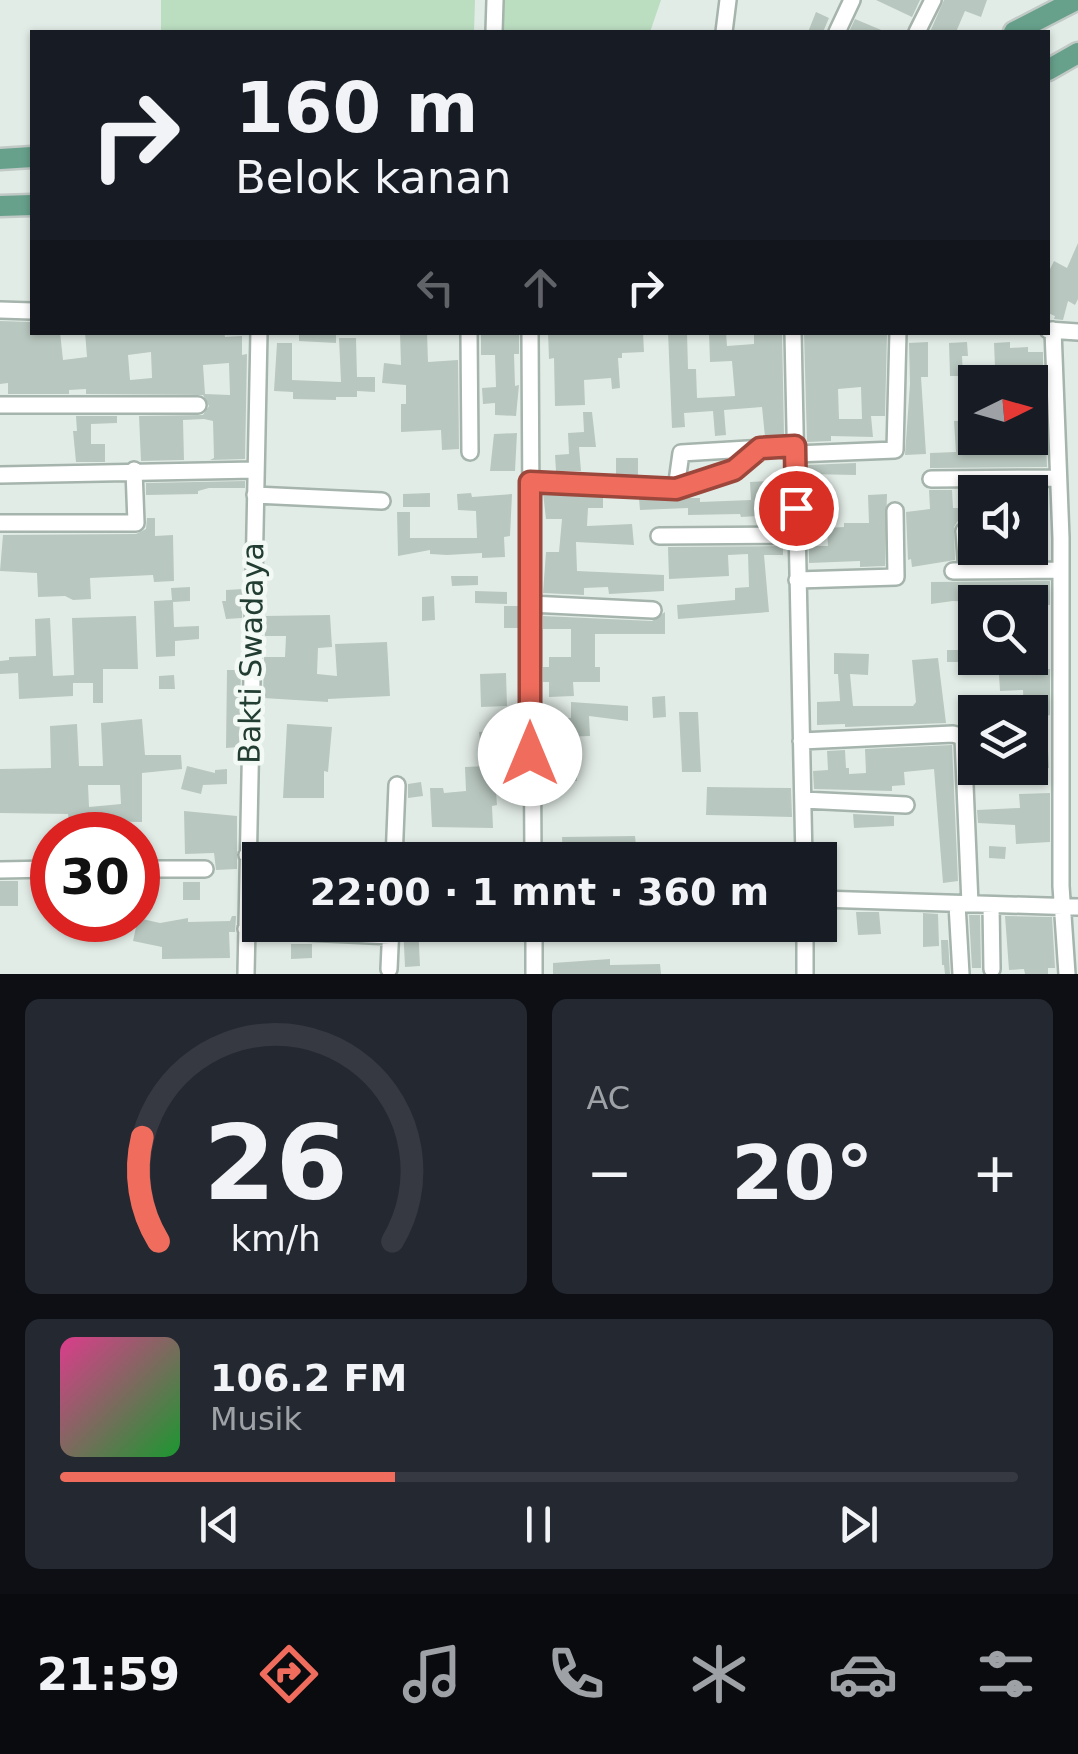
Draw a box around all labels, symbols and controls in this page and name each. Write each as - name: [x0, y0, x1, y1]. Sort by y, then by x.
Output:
- text: 160 m: [235, 67, 478, 149]
- icon: right: [70, 70, 200, 200]
- text: Belok kanan: [235, 151, 511, 204]
- icon: left: [408, 260, 463, 315]
- icon: ahead: [513, 260, 568, 315]
- icon: right: [618, 260, 673, 315]
- north arrow: [958, 365, 1048, 455]
- map controls: [958, 365, 1048, 785]
- pin: [754, 466, 839, 551]
- button: sound: [958, 475, 1048, 565]
- icon: arrive: [769, 481, 824, 536]
- street label: Bakti Swadaya: [232, 542, 270, 764]
- button: search: [958, 585, 1048, 675]
- button: layers: [958, 695, 1048, 785]
- position arrow: [478, 702, 582, 806]
- speed limit sign: 30: [30, 812, 160, 942]
- text: 22:00 · 1 mnt · 360 m: [310, 870, 769, 914]
- text: AC: [587, 1079, 630, 1117]
- text: 26: [203, 1102, 348, 1224]
- text: 20°: [731, 1129, 873, 1217]
- text: −: [587, 1141, 633, 1205]
- text: +: [972, 1141, 1018, 1205]
- text: km/h: [231, 1218, 321, 1259]
- text: 106.2 FM: [210, 1356, 407, 1400]
- text: Musik: [210, 1400, 302, 1438]
- icon: previous: [192, 1497, 247, 1552]
- icon: pause: [511, 1497, 566, 1552]
- icon: next: [831, 1497, 886, 1552]
- icon: directions: [254, 1639, 324, 1709]
- icon: music: [397, 1639, 467, 1709]
- icon: phone: [541, 1639, 611, 1709]
- icon: climate: [684, 1639, 754, 1709]
- icon: car: [828, 1639, 898, 1709]
- icon: filters: [971, 1639, 1041, 1709]
- text: 21:59: [37, 1648, 180, 1701]

